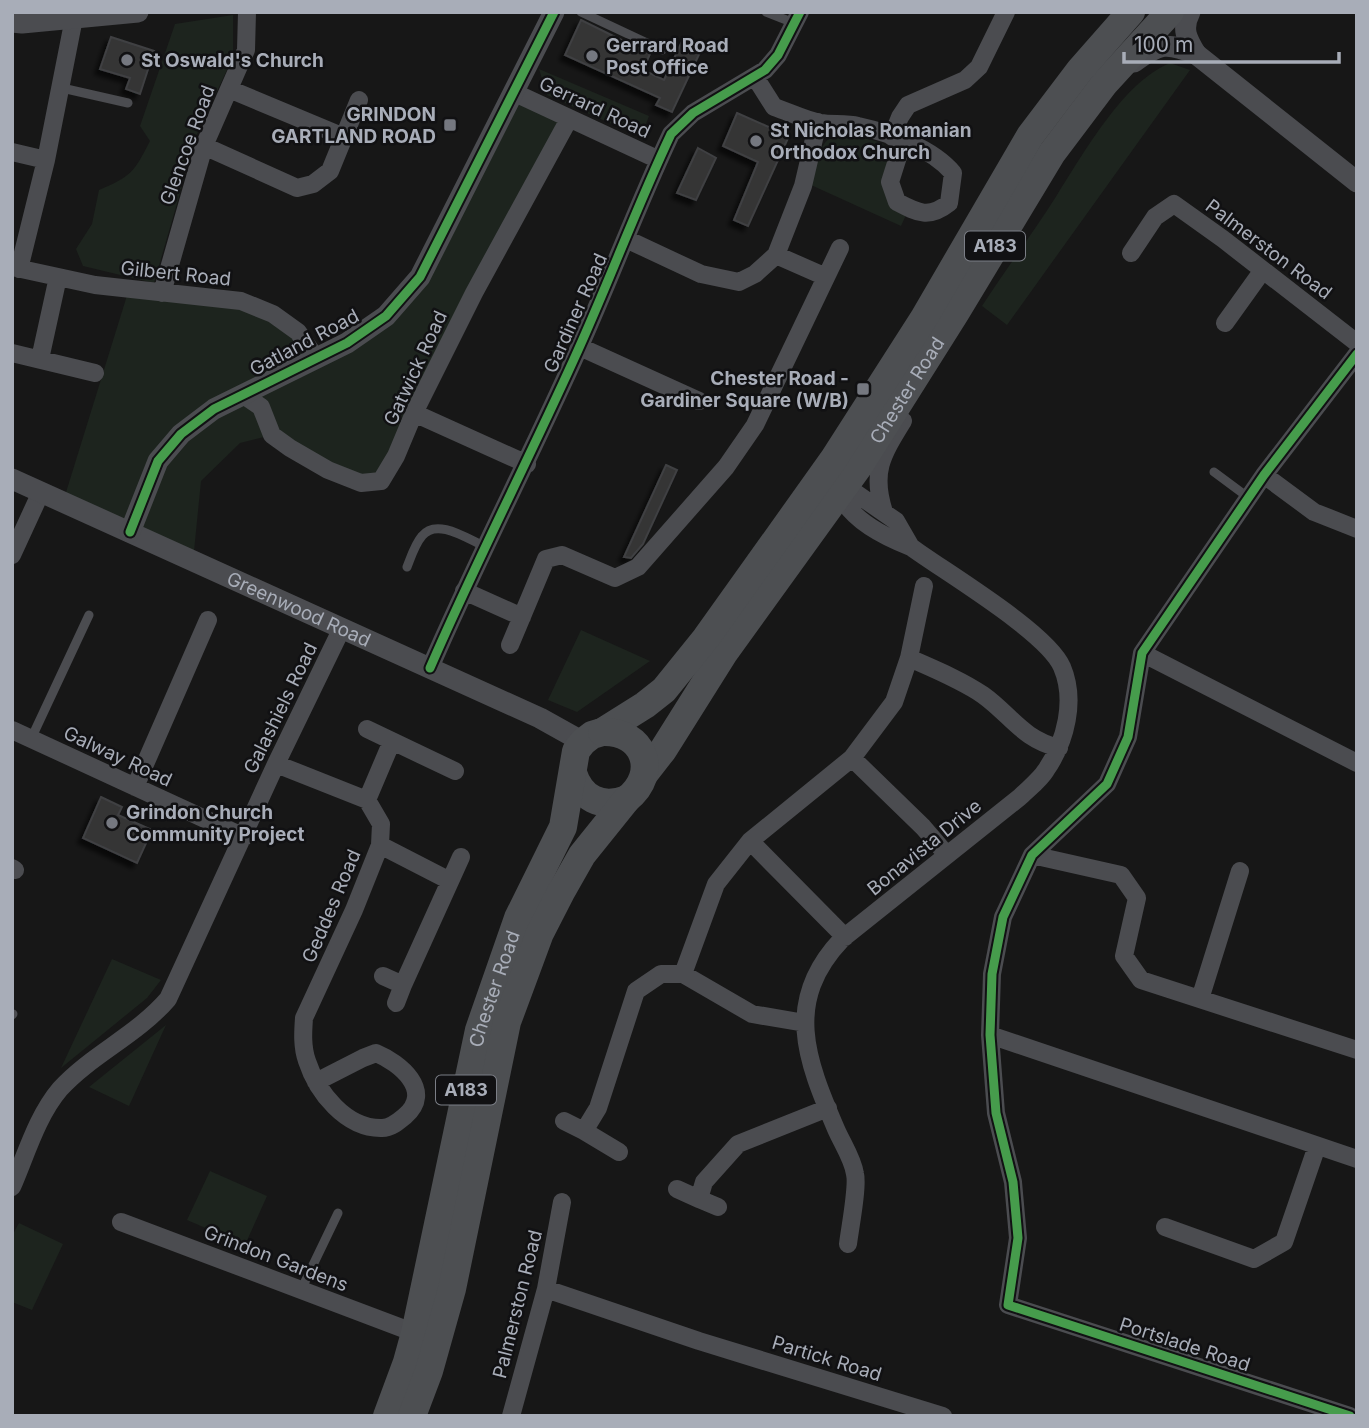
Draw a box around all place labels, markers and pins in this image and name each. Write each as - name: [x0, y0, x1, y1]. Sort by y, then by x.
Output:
- place label: Gerrard Road Post Office: [606, 34, 729, 79]
- marker: Gerrard Road Post Office: [584, 48, 600, 64]
- place label: St Oswald's Church: [141, 49, 324, 72]
- marker: St Oswald's Church: [119, 52, 135, 68]
- place label: GRINDON GARTLAND ROAD: [271, 103, 436, 148]
- marker: GRINDON GARTLAND ROAD: [442, 117, 458, 133]
- place label: St Nicholas Romanian Orthodox Church: [770, 119, 972, 164]
- marker: St Nicholas Romanian Orthodox Church: [748, 133, 764, 149]
- place label: Chester Road - Gardiner Square (W/B): [640, 367, 849, 412]
- marker: Chester Road - Gardiner Square (W/B): [855, 381, 871, 397]
- place label: Grindon Church Community Project: [126, 801, 304, 846]
- marker: Grindon Church Community Project: [104, 815, 120, 831]

